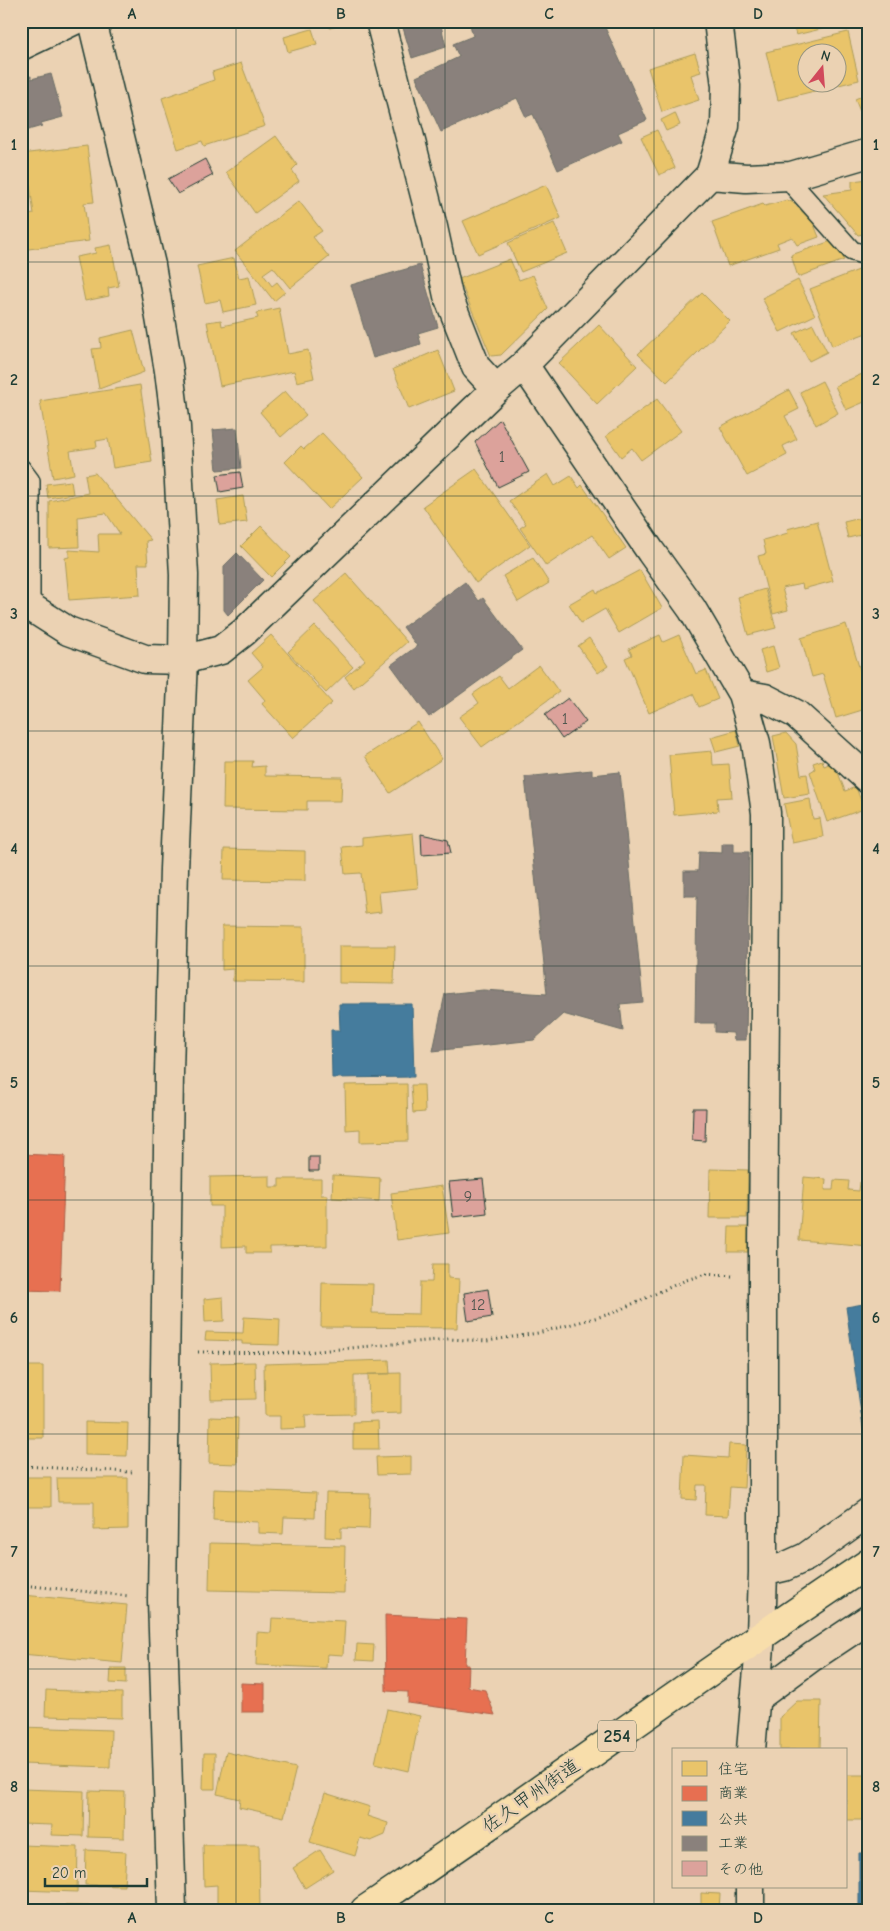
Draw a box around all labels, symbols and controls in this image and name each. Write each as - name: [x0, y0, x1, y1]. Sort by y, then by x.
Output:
- text: A: [128, 5, 137, 23]
- text: B: [336, 5, 346, 23]
- text: C: [544, 5, 554, 23]
- text: D: [753, 5, 763, 23]
- north arrow: [798, 42, 848, 92]
- text: N: [819, 47, 833, 66]
- text: 1: [11, 136, 17, 154]
- text: 1: [873, 136, 879, 154]
- text: 2: [10, 371, 18, 389]
- text: 2: [872, 371, 880, 389]
- house number: 1: [499, 448, 505, 466]
- text: 3: [10, 605, 18, 623]
- text: 3: [872, 605, 880, 623]
- house number: 1: [562, 710, 568, 728]
- text: 4: [10, 840, 18, 858]
- text: 4: [872, 840, 880, 858]
- text: 5: [10, 1074, 18, 1092]
- text: 5: [872, 1074, 880, 1092]
- house number: 9: [464, 1188, 472, 1206]
- house number: 12: [471, 1296, 485, 1314]
- text: 6: [10, 1309, 18, 1327]
- text: 6: [872, 1309, 880, 1327]
- text: 7: [10, 1543, 18, 1561]
- text: 7: [872, 1543, 880, 1561]
- road number: 254: [598, 1720, 636, 1752]
- legend: [672, 1748, 848, 1888]
- street label: 佐久甲州街道: [478, 1754, 584, 1838]
- text: 住宅: [718, 1760, 748, 1778]
- text: 8: [10, 1778, 18, 1796]
- text: 8: [872, 1778, 880, 1796]
- text: 商業: [718, 1784, 748, 1802]
- text: 公共: [718, 1810, 748, 1828]
- text: 工業: [718, 1834, 748, 1852]
- scale bar: [45, 1856, 148, 1888]
- text: その他: [718, 1860, 763, 1878]
- text: 20 m: [52, 1864, 86, 1882]
- text: A: [128, 1909, 137, 1927]
- text: B: [336, 1909, 346, 1927]
- text: C: [544, 1909, 554, 1927]
- text: D: [753, 1909, 763, 1927]

